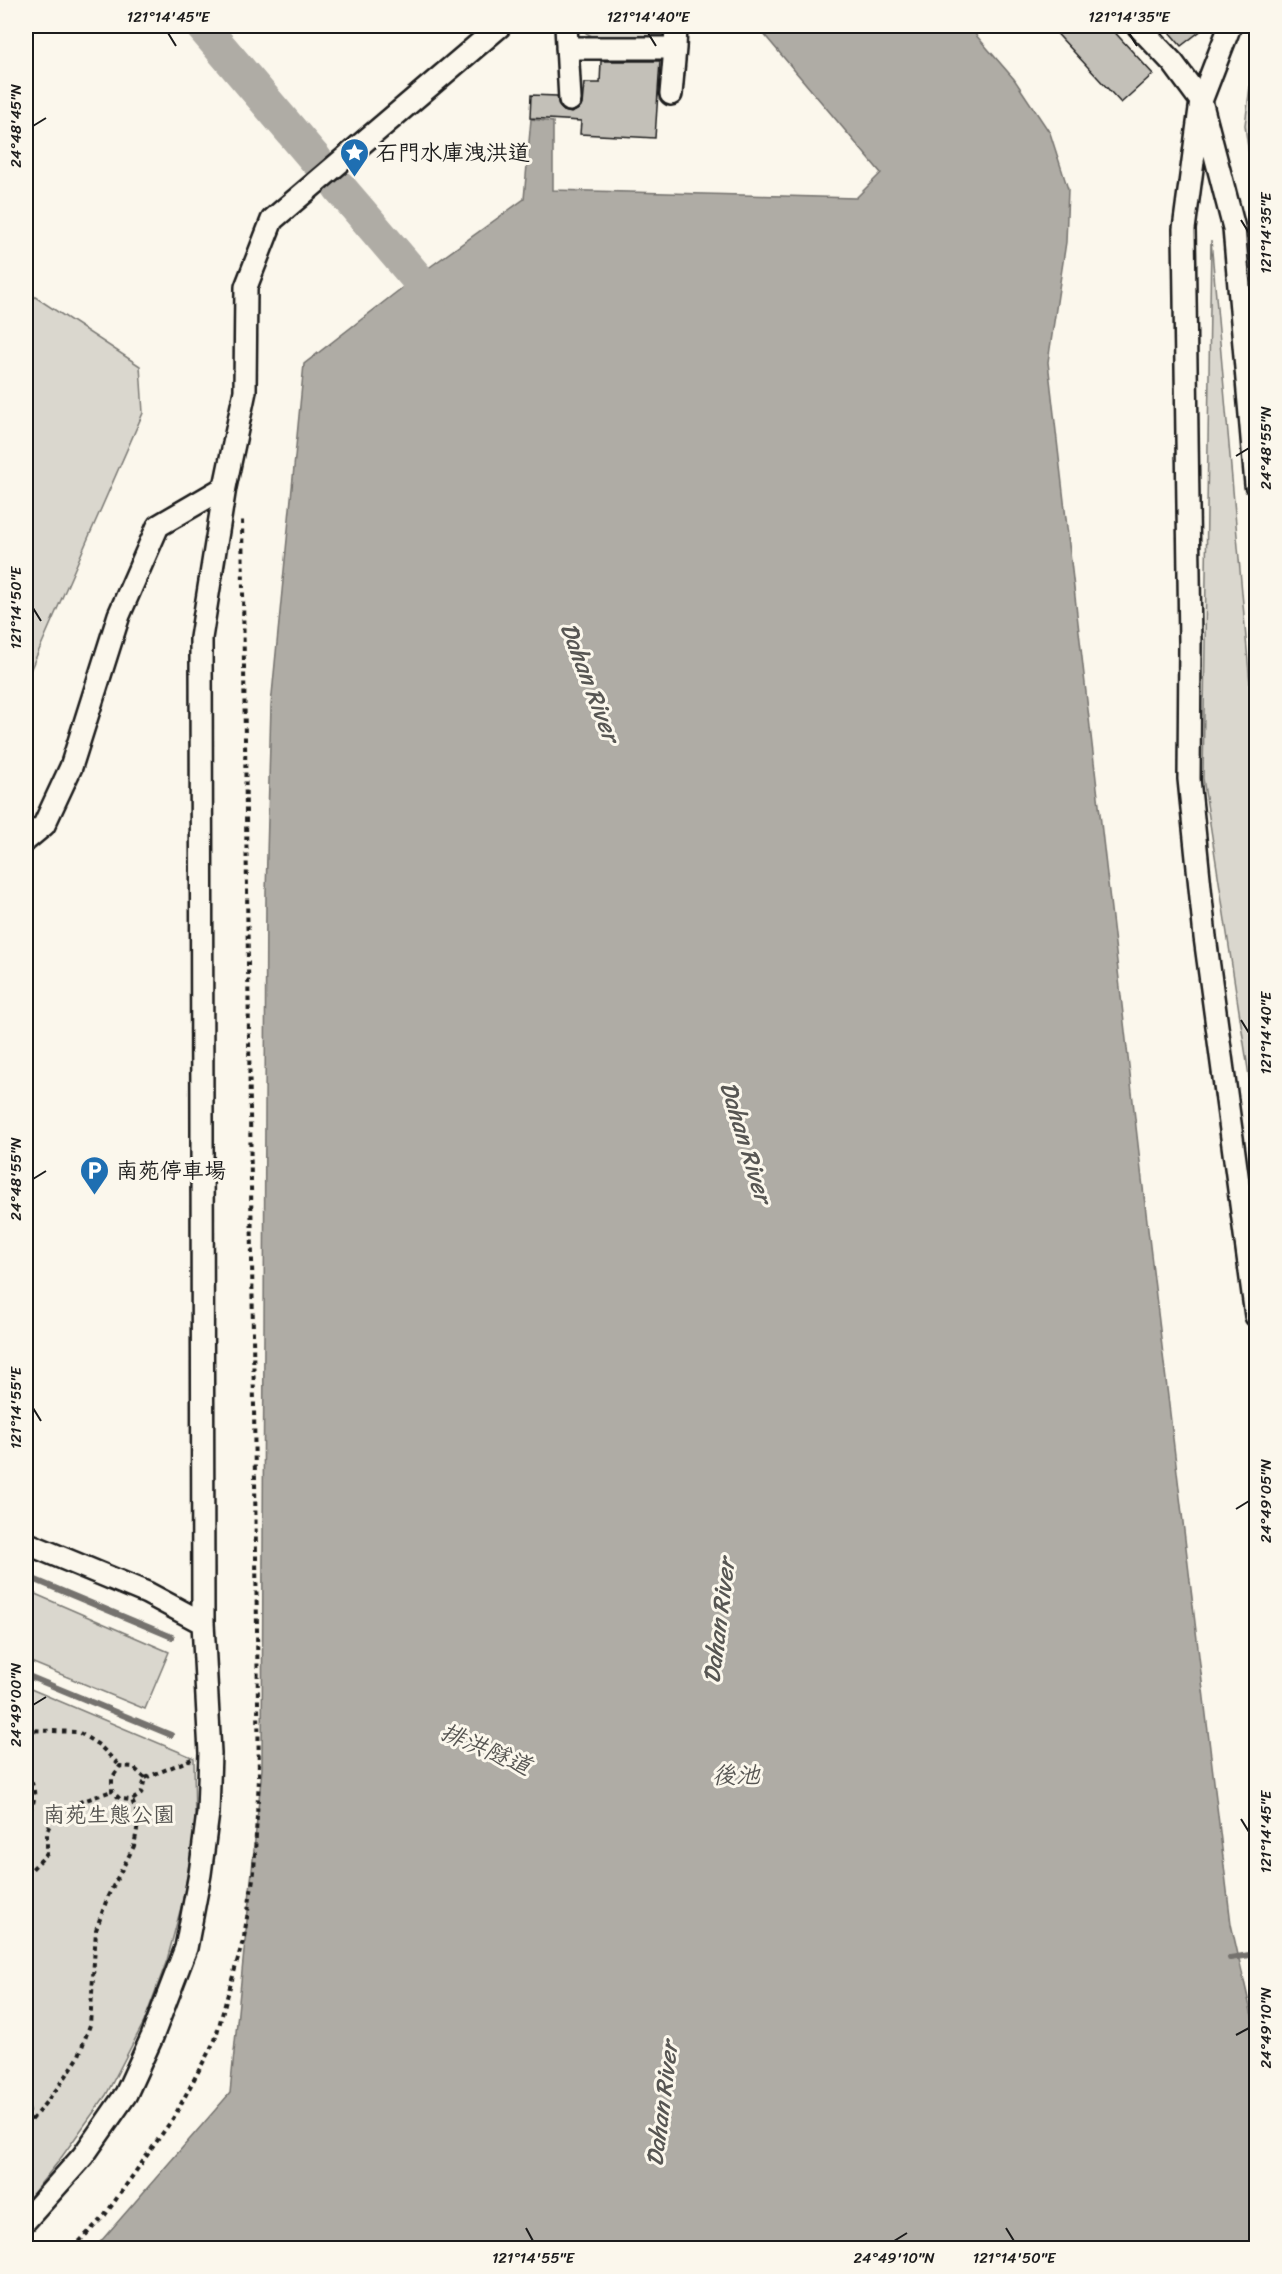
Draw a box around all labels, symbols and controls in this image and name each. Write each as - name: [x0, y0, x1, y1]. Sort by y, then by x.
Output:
- text: 121°14'45"E: [127, 4, 211, 30]
- text: 121°14'40"E: [607, 4, 691, 30]
- text: 121°14'35"E: [1088, 4, 1171, 30]
- text: 24°48'45"N: [3, 84, 29, 168]
- place label: 石門水庫洩洪道: [376, 133, 530, 172]
- place icon: 石門水庫洩洪道: [339, 136, 371, 178]
- text: 121°14'35"E: [1253, 191, 1279, 274]
- text: 24°48'55"N: [1253, 406, 1279, 490]
- text: 121°14'50"E: [3, 565, 29, 649]
- water label: Dahan River: [548, 616, 633, 752]
- text: 121°14'40"E: [1253, 990, 1279, 1074]
- water label: Dahan River: [708, 1076, 786, 1212]
- text: 24°48'55"N: [3, 1137, 29, 1221]
- place label: 南苑停車場: [116, 1151, 226, 1190]
- parking icon: 南苑停車場: [79, 1154, 111, 1196]
- text: 121°14'55"E: [3, 1365, 29, 1449]
- text: 24°49'05"N: [1253, 1458, 1279, 1543]
- water label: Dahan River: [691, 1552, 748, 1685]
- text: 24°49'00"N: [3, 1662, 29, 1747]
- water label: 排洪隧道: [434, 1711, 540, 1788]
- water label: 後池: [712, 1754, 761, 1796]
- text: 121°14'45"E: [1253, 1789, 1279, 1873]
- park label: 南苑生態公園: [43, 1795, 175, 1834]
- text: 24°49'10"N: [1253, 1987, 1279, 2069]
- water label: Dahan River: [634, 2035, 691, 2168]
- text: 121°14'55"E: [492, 2245, 576, 2271]
- text: 24°49'10"N: [853, 2245, 935, 2271]
- text: 121°14'50"E: [973, 2245, 1057, 2271]

